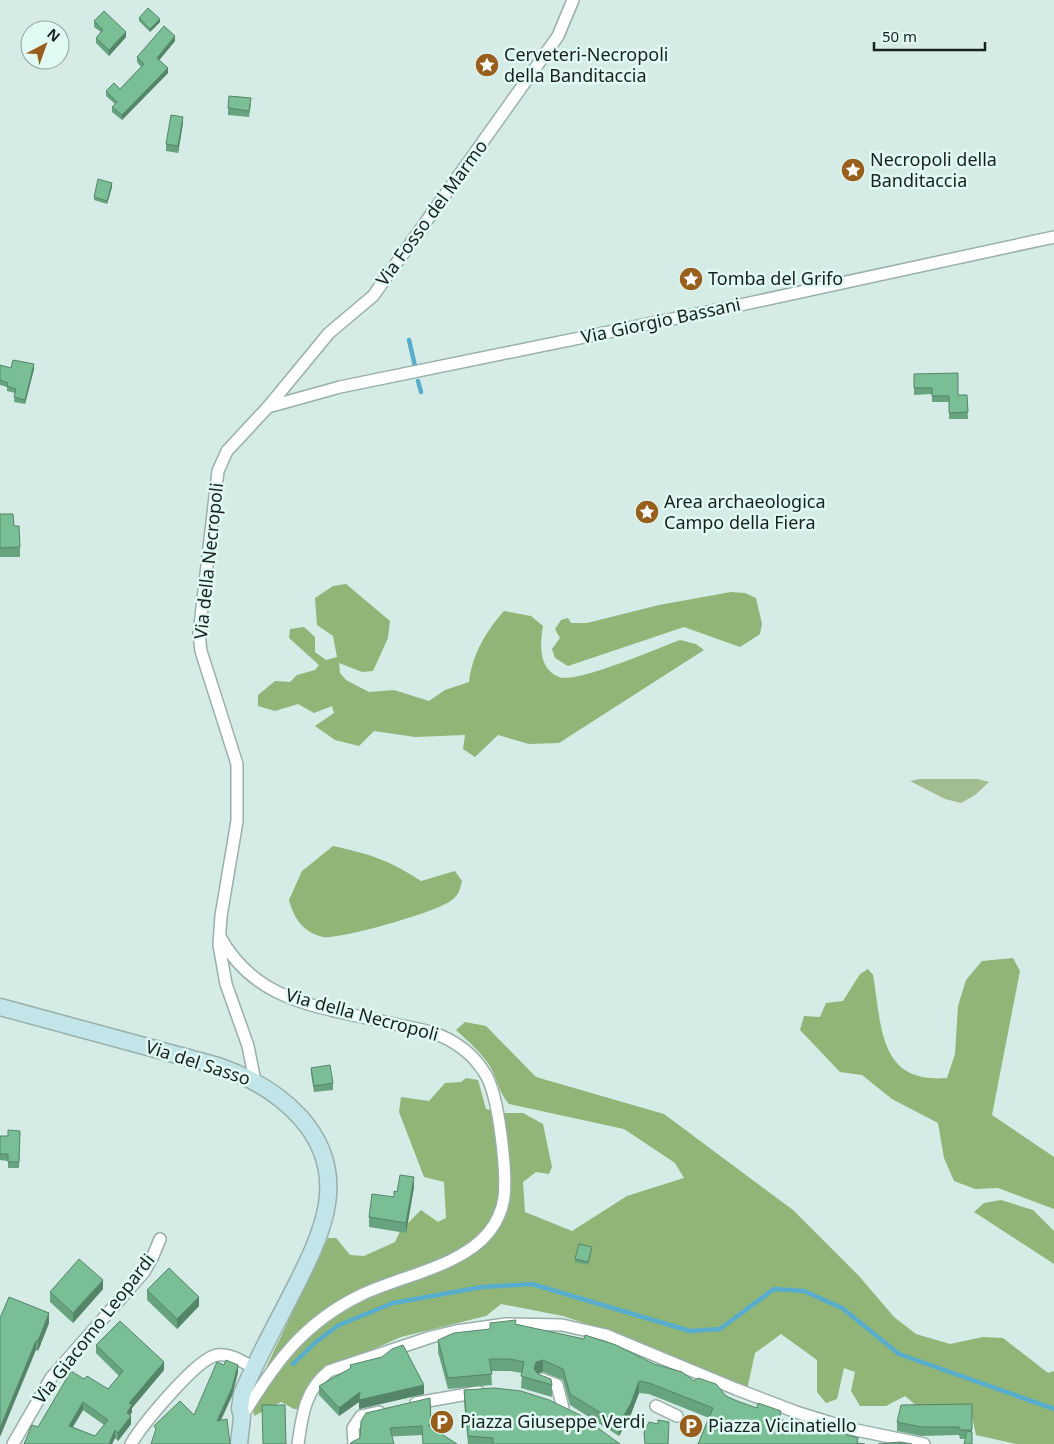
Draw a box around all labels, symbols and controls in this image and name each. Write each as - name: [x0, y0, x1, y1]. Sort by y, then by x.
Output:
- north arrow: [20, 20, 70, 70]
- scale bar: [874, 20, 985, 52]
- text: N: [43, 24, 64, 46]
- text: 50 m: [882, 26, 917, 46]
- place label: Cerveteri-Necropoli della Banditaccia: [504, 42, 668, 87]
- place icon: Cerveteri-Necropoli della Banditaccia: [474, 52, 500, 78]
- street label: Via Fosso del Marmo: [370, 134, 492, 290]
- place label: Necropoli della Banditaccia: [870, 147, 997, 192]
- place icon: Necropoli della Banditaccia: [840, 157, 866, 183]
- place icon: Tomba del Grifo: [678, 266, 704, 292]
- place label: Tomba del Grifo: [708, 266, 843, 290]
- street label: Via Giorgio Bassani: [579, 291, 743, 349]
- street label: Via della Necropoli: [188, 481, 228, 640]
- place label: Area archaeologica Campo della Fiera: [664, 489, 826, 534]
- place icon: Area archaeologica Campo della Fiera: [634, 499, 660, 525]
- street label: Via della Necropoli: [283, 982, 441, 1046]
- street label: Via del Sasso: [143, 1034, 254, 1090]
- street label: Via Giacomo Leopardi: [27, 1248, 159, 1408]
- parking icon: Piazza Giuseppe Verdi: [429, 1409, 455, 1435]
- place label: Piazza Giuseppe Verdi: [460, 1409, 645, 1433]
- parking icon: Piazza Vicinatiello: [678, 1413, 704, 1439]
- place label: Piazza Vicinatiello: [708, 1413, 857, 1437]

